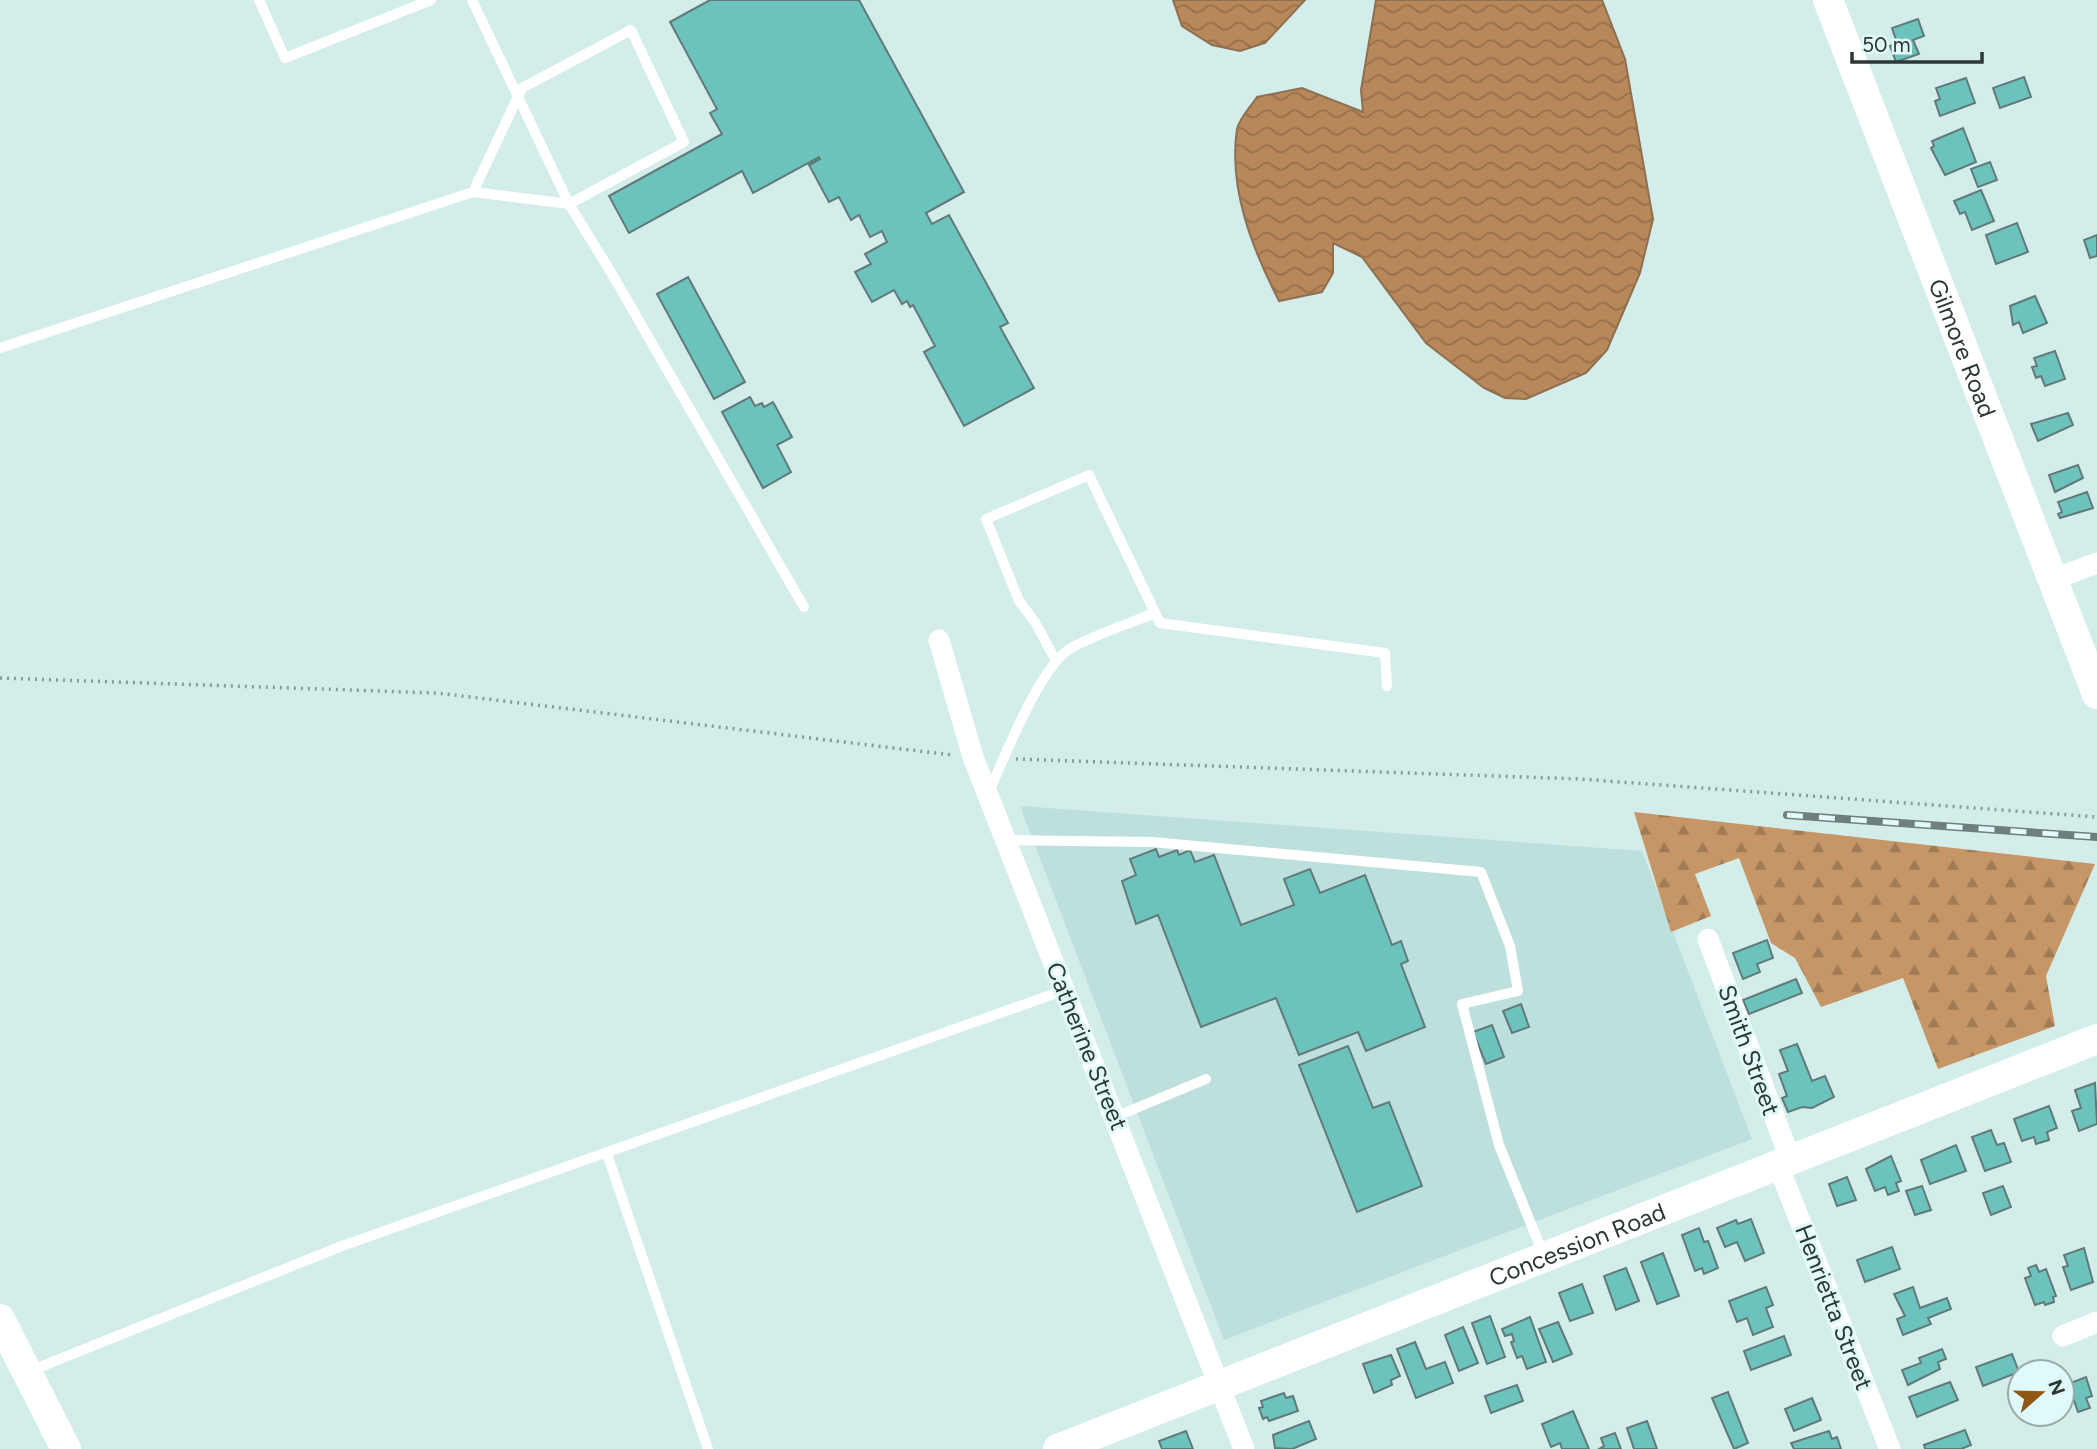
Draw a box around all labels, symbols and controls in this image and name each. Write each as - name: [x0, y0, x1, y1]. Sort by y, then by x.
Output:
- scale bar: [1852, 21, 1982, 65]
- text: 50 m: [1862, 32, 1911, 57]
- street label: Gilmore Road: [1923, 275, 2003, 421]
- street label: Catherine Street: [1040, 958, 1134, 1134]
- street label: Smith Street: [1712, 981, 1786, 1119]
- street label: Concession Road: [1485, 1196, 1669, 1292]
- street label: Henrietta Street: [1789, 1220, 1879, 1394]
- north arrow: [2006, 1358, 2076, 1428]
- text: N: [2043, 1377, 2070, 1398]

